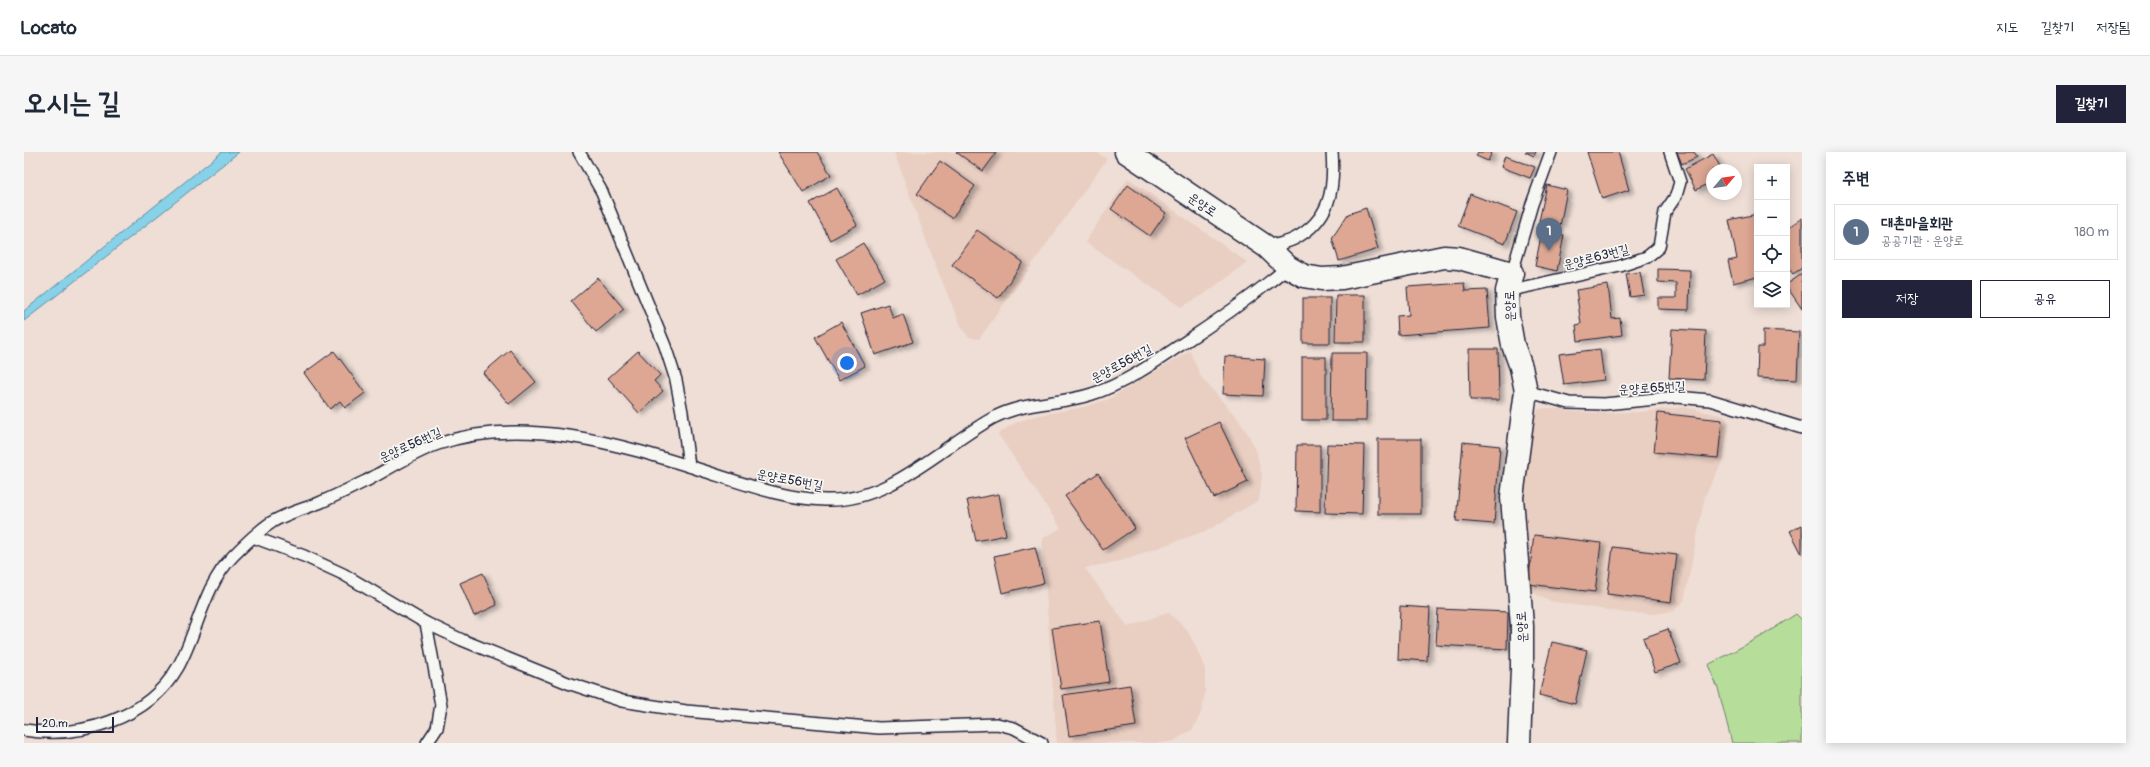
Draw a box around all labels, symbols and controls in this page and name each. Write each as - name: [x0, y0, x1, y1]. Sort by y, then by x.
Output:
- text: Locato: [20, 16, 77, 40]
- text: 지도: [1996, 19, 2018, 36]
- text: 길찾기: [2040, 19, 2074, 36]
- text: 저장됨: [2096, 19, 2130, 36]
- button: 길찾기: [2056, 85, 2126, 123]
- text: 오시는 길: [24, 86, 120, 121]
- north arrow: [1706, 164, 1742, 200]
- map controls: [1754, 164, 1790, 308]
- button: +: [1754, 164, 1790, 200]
- text: 주변: [1842, 168, 1869, 189]
- street label: 운양로: [1185, 189, 1220, 220]
- button: −: [1754, 200, 1790, 236]
- text: 대촌마을회관: [1881, 214, 1953, 233]
- pin: 1: [1536, 218, 1562, 251]
- text: 1: [1853, 224, 1859, 240]
- text: 180 m: [2074, 224, 2109, 240]
- text: 공공기관 · 운양로: [1881, 233, 1964, 249]
- button: locate: [1754, 236, 1790, 272]
- street label: 운양로63번길: [1562, 241, 1631, 273]
- button: layers: [1754, 272, 1790, 308]
- button: 저장: [1842, 280, 1972, 318]
- button: 공유: [1980, 280, 2110, 318]
- street label: 운양로: [1502, 290, 1518, 322]
- street label: 운양로56번길: [1088, 341, 1155, 387]
- your location: [837, 353, 857, 373]
- street label: 운양로65번길: [1618, 378, 1686, 398]
- street label: 운양로56번길: [377, 424, 444, 466]
- street label: 운양로56번길: [755, 466, 824, 494]
- street label: 운양로: [1513, 611, 1531, 643]
- scale bar: [36, 715, 114, 734]
- text: 20 m: [42, 717, 68, 730]

